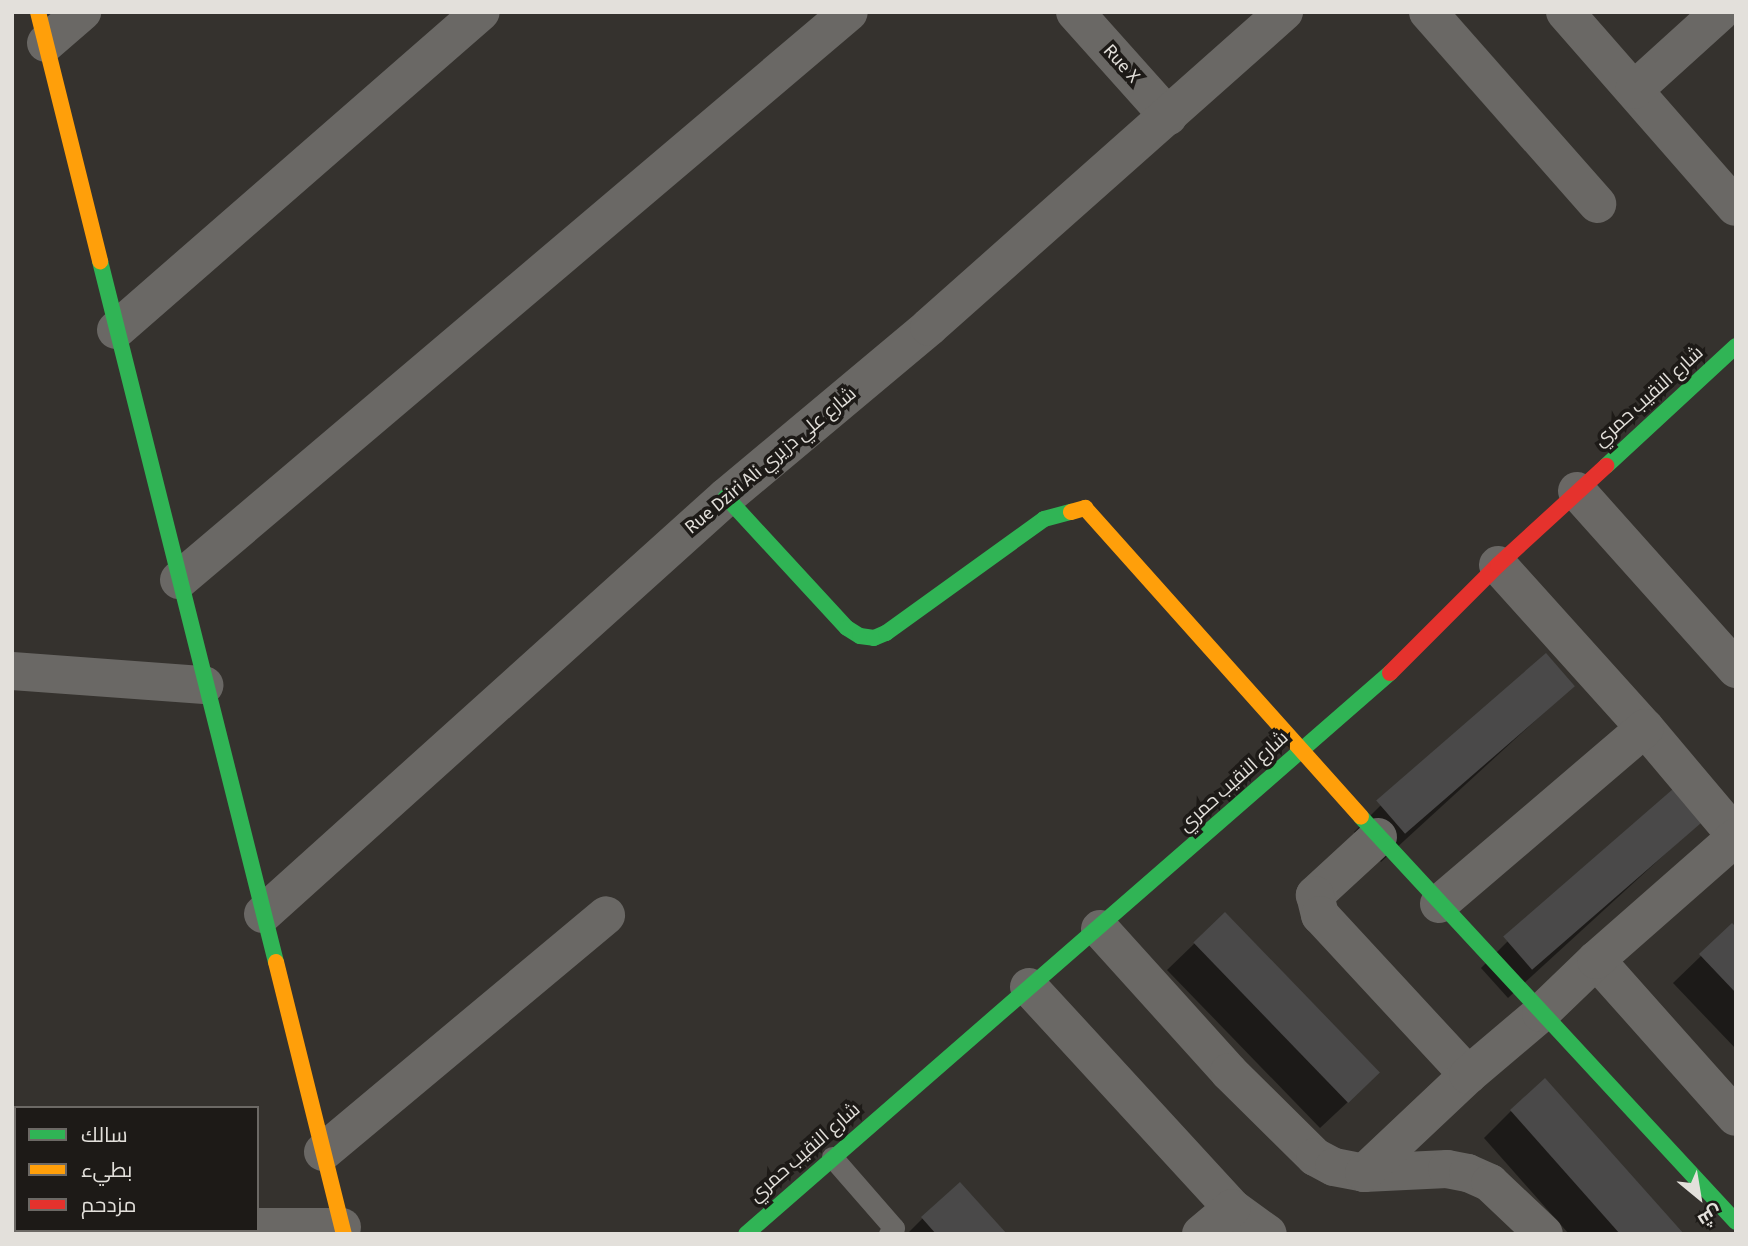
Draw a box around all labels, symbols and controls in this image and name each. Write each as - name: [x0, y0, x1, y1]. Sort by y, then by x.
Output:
- street label: Rue X: [1098, 40, 1144, 88]
- street label: شارع النقيب حمري: [1589, 342, 1709, 452]
- street label: Rue Dziri Ali شارع علي دزيري: [681, 383, 861, 539]
- street label: شارع النقيب حمري: [1174, 727, 1294, 837]
- street label: شارع النقيب حمري: [745, 1099, 865, 1207]
- legend: [14, 1106, 259, 1232]
- text: سالك: [81, 1120, 128, 1150]
- text: بطيء: [81, 1155, 132, 1185]
- north arrow: [1664, 1162, 1734, 1232]
- text: مزدحم: [81, 1190, 136, 1220]
- text: ش: [1692, 1198, 1727, 1233]

